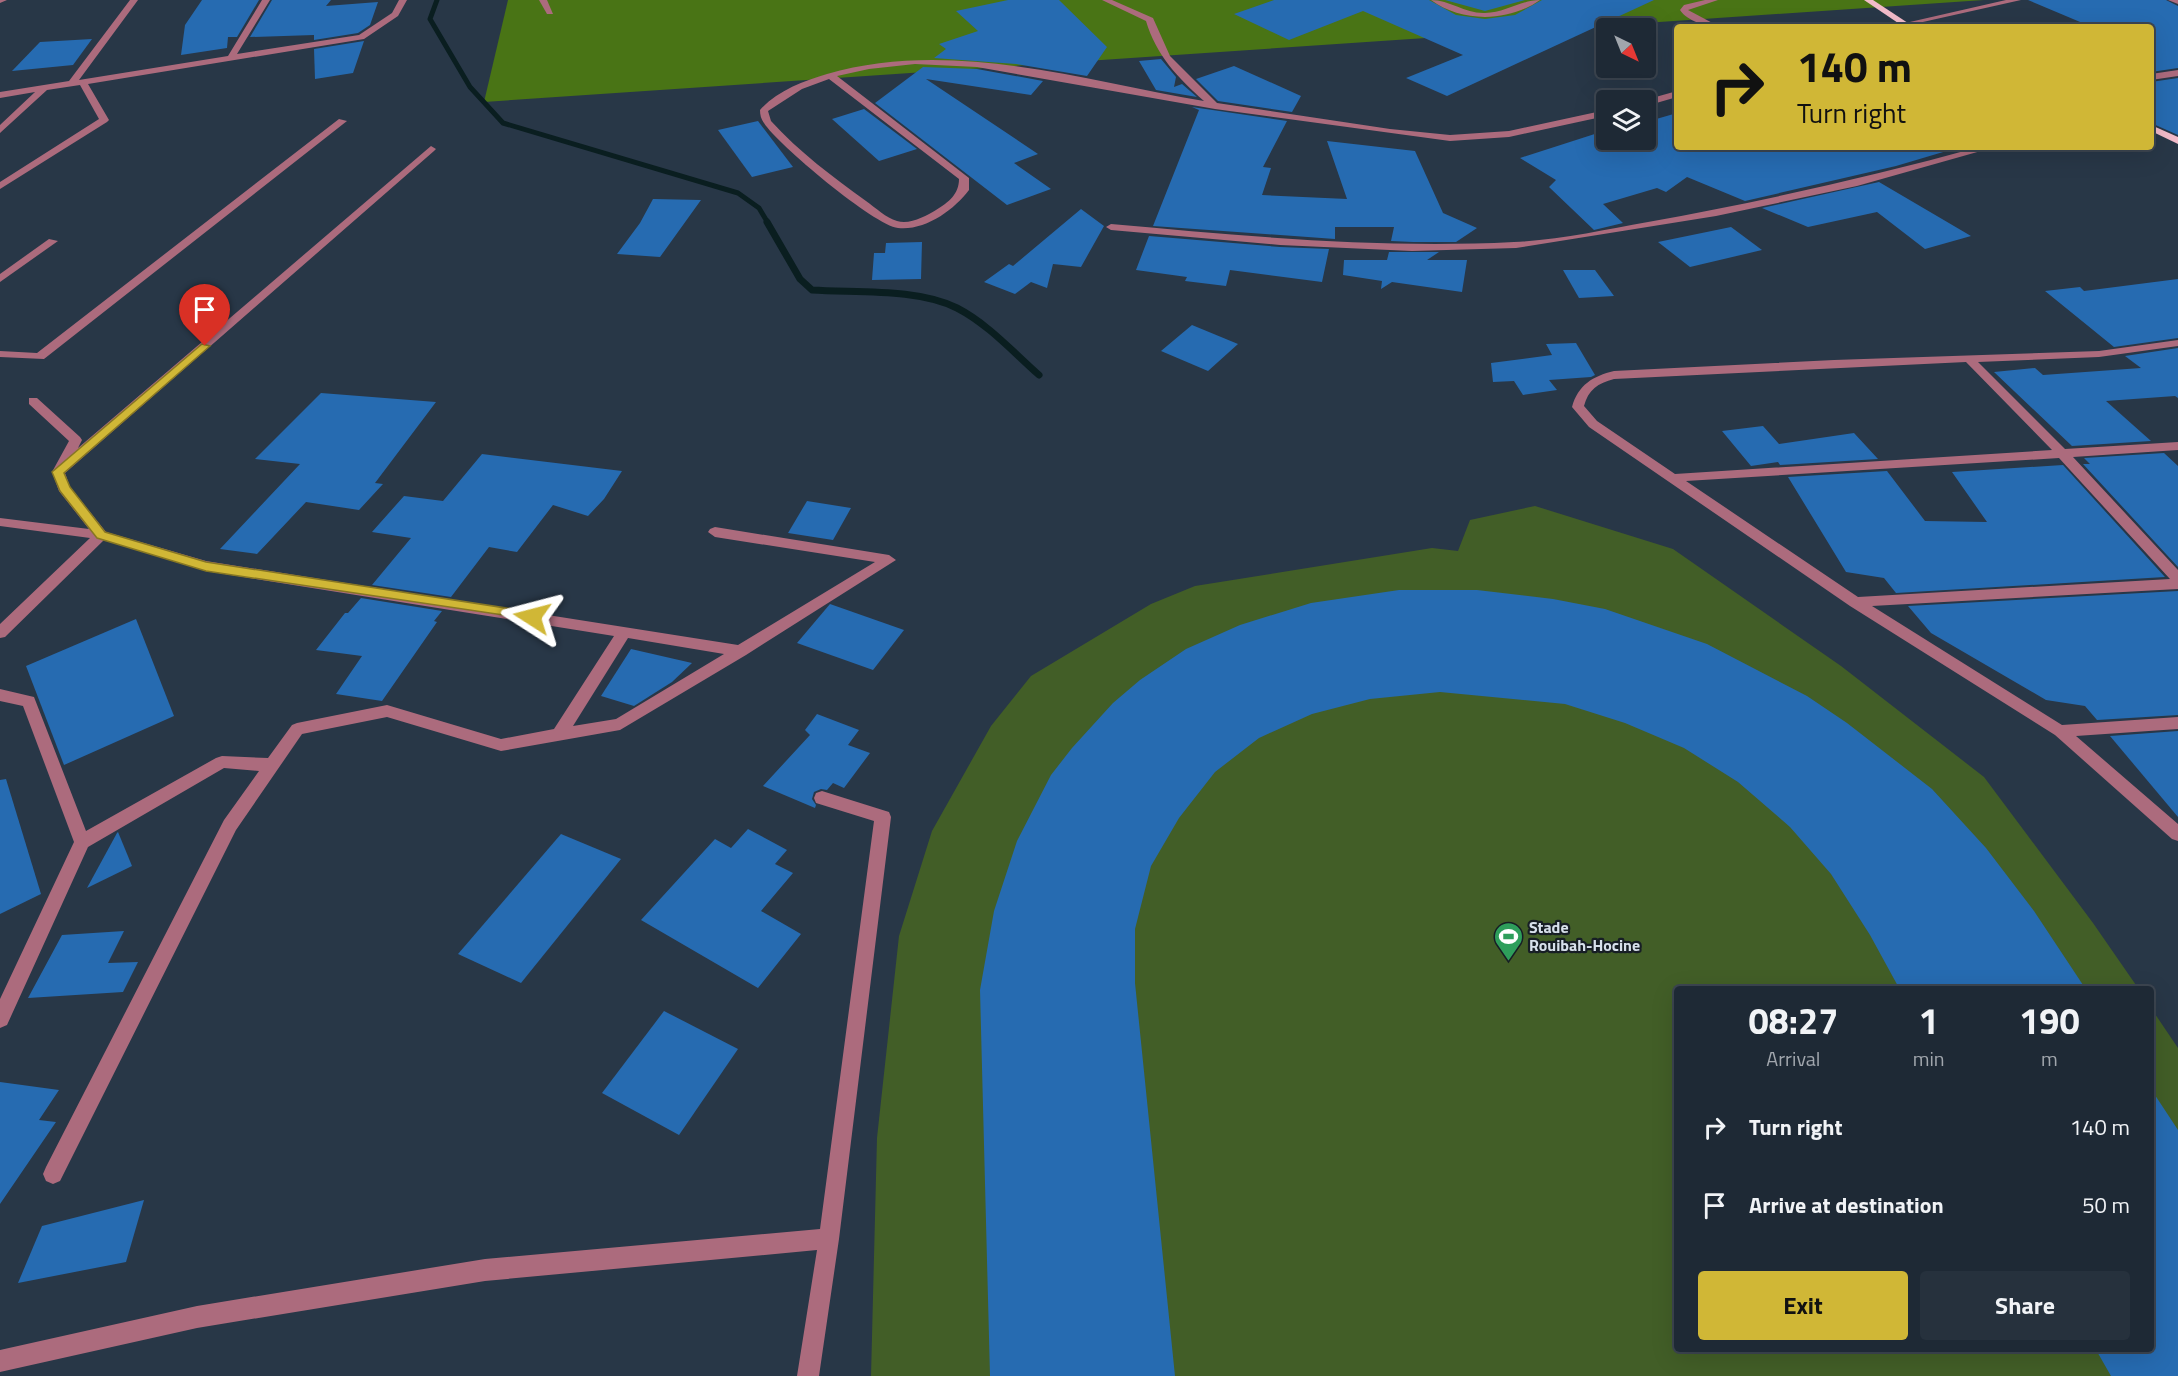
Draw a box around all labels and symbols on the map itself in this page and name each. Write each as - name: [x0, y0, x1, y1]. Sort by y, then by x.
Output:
- north arrow: [1596, 18, 1656, 78]
- pin: [179, 284, 230, 346]
- position arrow: [500, 585, 564, 649]
- place label: Stade Rouibah-Hocine: [1529, 915, 1640, 957]
- sports icon: Stade Rouibah-Hocine: [1492, 920, 1524, 962]

